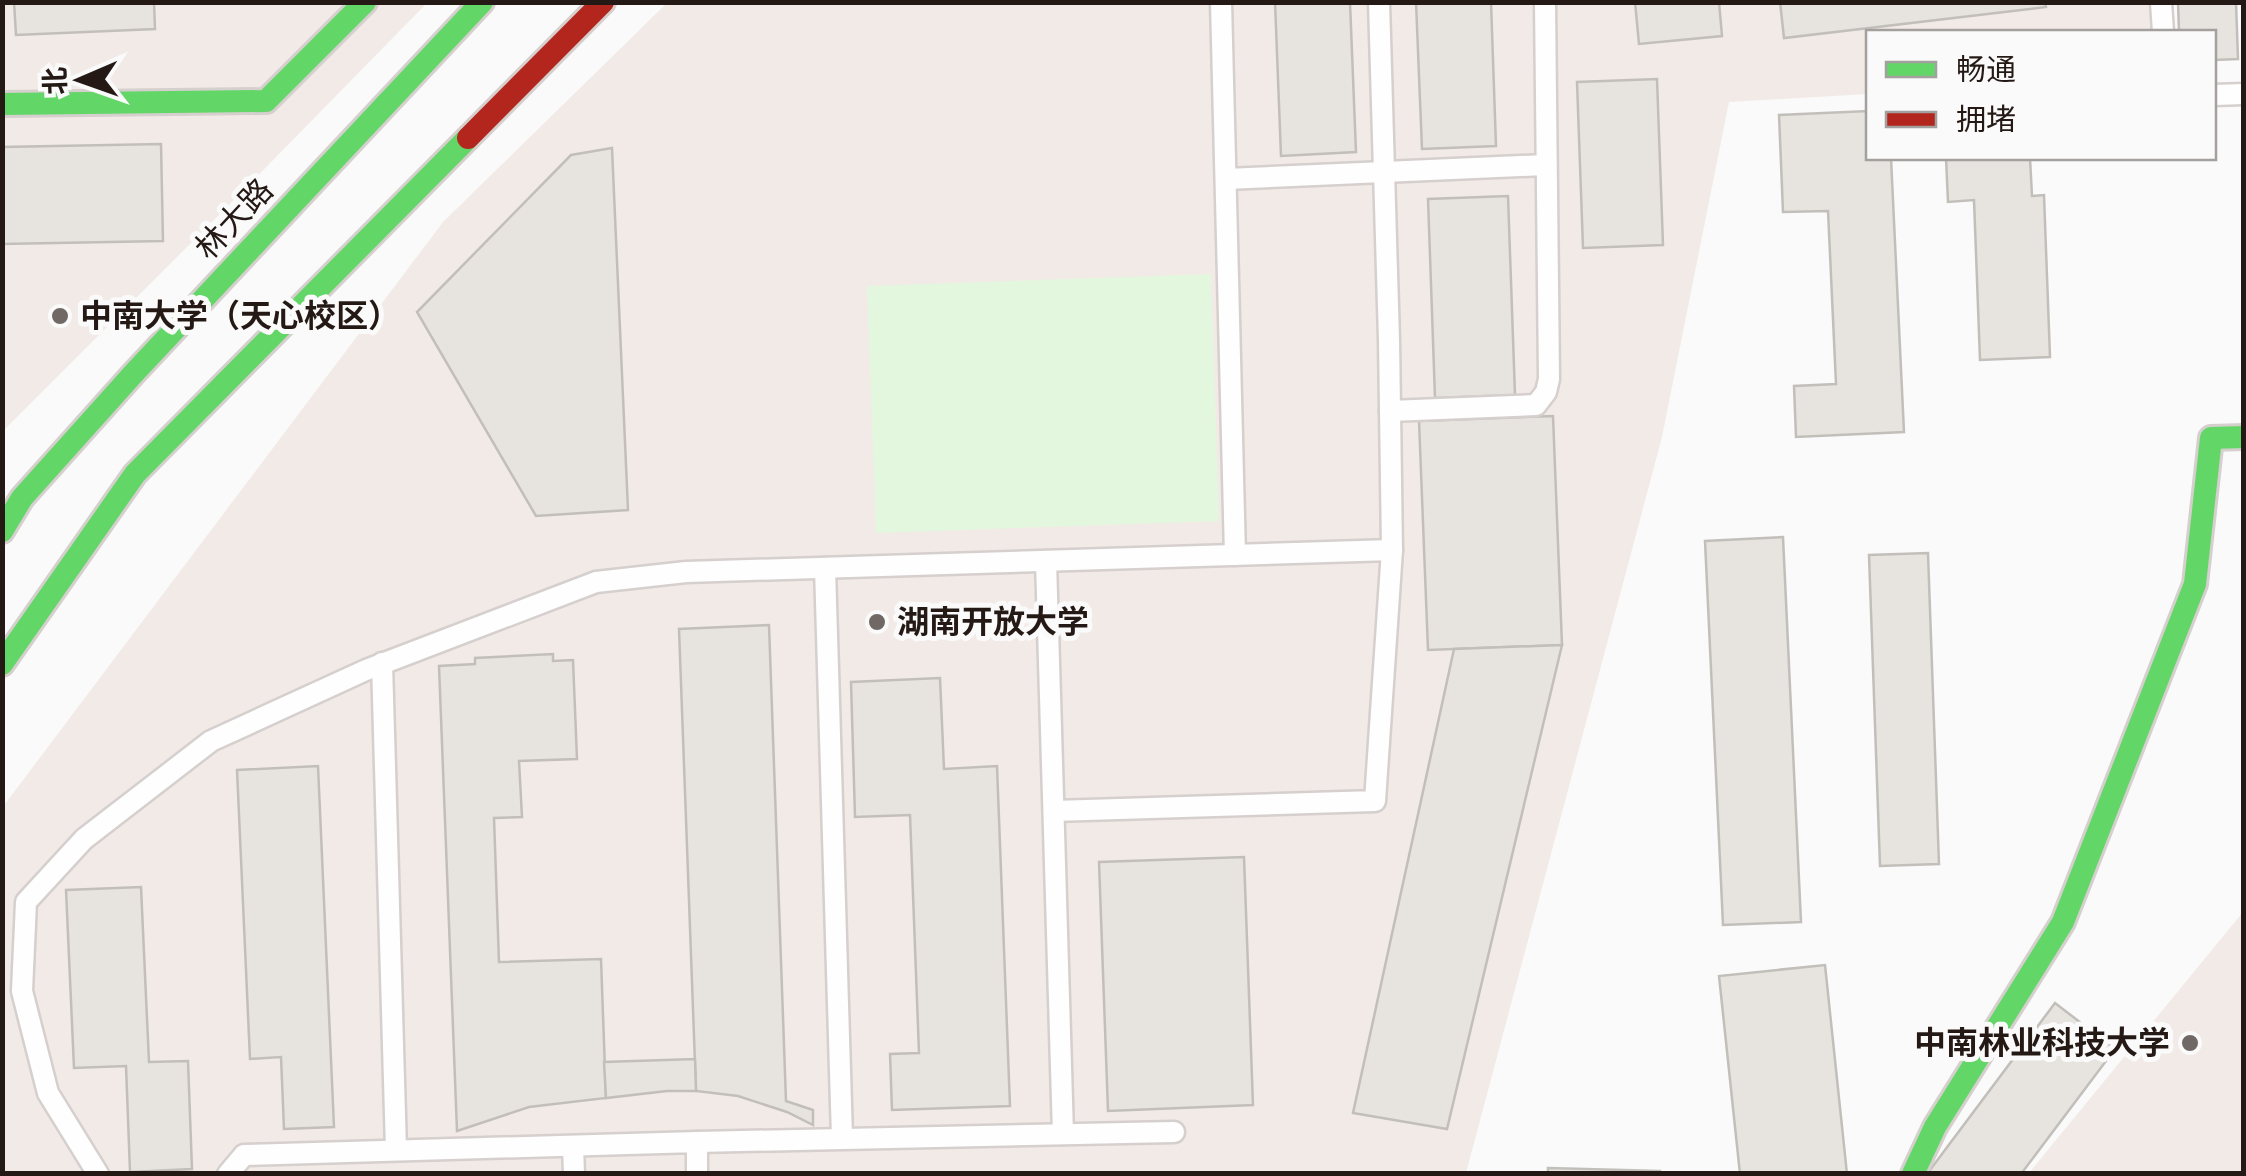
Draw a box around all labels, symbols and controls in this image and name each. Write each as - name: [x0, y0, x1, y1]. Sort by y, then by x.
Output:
- north arrow: [30, 30, 130, 130]
- legend: [1866, 30, 2216, 160]
- text: 畅通: [1956, 52, 2016, 88]
- text: 北: [39, 66, 72, 95]
- text: 拥堵: [1956, 102, 2016, 138]
- street label: 林大路: [187, 171, 281, 267]
- place label: 中南大学（天心校区）: [80, 297, 400, 335]
- marker: 中南大学（天心校区）: [49, 305, 71, 327]
- place label: 湖南开放大学: [897, 603, 1089, 641]
- marker: 湖南开放大学: [866, 611, 888, 633]
- place label: 中南林业科技大学: [1914, 1024, 2170, 1062]
- marker: 中南林业科技大学: [2179, 1032, 2201, 1054]

